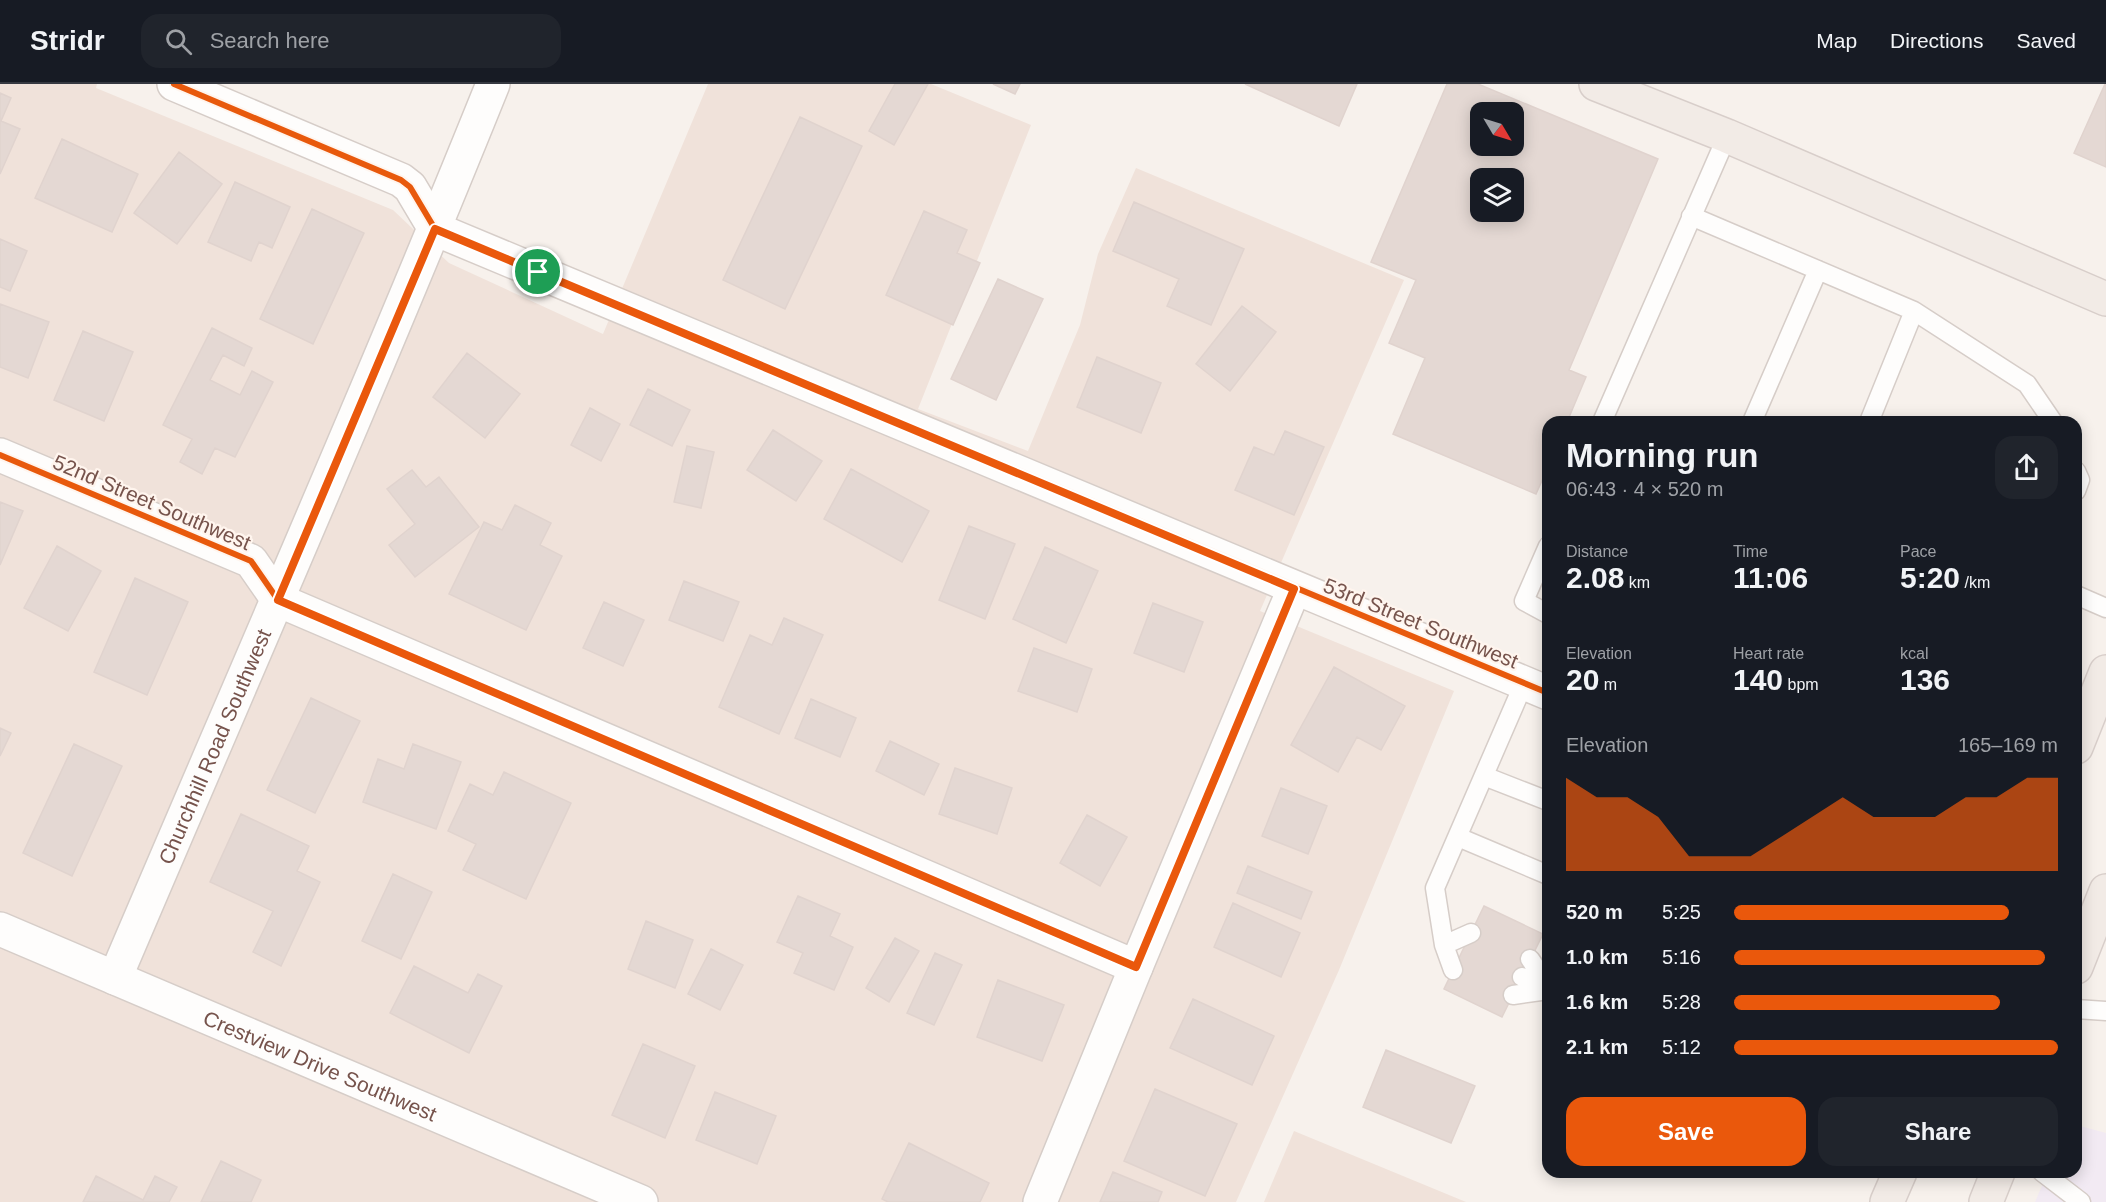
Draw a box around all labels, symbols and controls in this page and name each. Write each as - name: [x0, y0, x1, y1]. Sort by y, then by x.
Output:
- search box: [141, 14, 561, 68]
- text: Stridr: [30, 25, 105, 56]
- icon: search: [162, 25, 195, 58]
- text: Search here: [210, 28, 330, 53]
- text: Map: [1816, 29, 1857, 52]
- text: Directions: [1890, 29, 1983, 52]
- text: Saved: [2016, 29, 2076, 52]
- north arrow: [1470, 102, 1524, 156]
- map controls: [1470, 102, 1524, 222]
- button: layers: [1470, 168, 1524, 222]
- pin: [512, 246, 563, 297]
- icon: arrive: [521, 255, 554, 288]
- button: share: [1995, 436, 2058, 499]
- text: Morning run: [1566, 437, 1758, 474]
- street label: 52nd Street Southwest: [50, 450, 254, 554]
- text: 06:43 · 4 × 520 m: [1566, 478, 1723, 500]
- text: Distance: [1566, 543, 1628, 560]
- text: Time: [1733, 543, 1768, 560]
- text: Pace: [1900, 543, 1936, 560]
- text: 2.08: [1566, 561, 1624, 594]
- text: 11:06: [1733, 561, 1808, 594]
- text: 5:20: [1900, 561, 1960, 594]
- street label: 53rd Street Southwest: [1320, 573, 1522, 673]
- text: km: [1624, 574, 1650, 591]
- text: /km: [1960, 574, 1990, 591]
- street label: Churchhill Road Southwest: [154, 625, 275, 867]
- text: Elevation: [1566, 645, 1632, 662]
- text: Heart rate: [1733, 645, 1804, 662]
- text: kcal: [1900, 645, 1928, 662]
- text: 20: [1566, 663, 1599, 696]
- text: 140: [1733, 663, 1783, 696]
- text: 136: [1900, 663, 1950, 696]
- text: m: [1599, 676, 1617, 693]
- text: bpm: [1783, 676, 1819, 693]
- text: Elevation: [1566, 734, 1648, 756]
- text: 165–169 m: [1958, 734, 2058, 756]
- text: 520 m: [1566, 901, 1623, 923]
- text: 5:25: [1662, 901, 1701, 923]
- text: 1.0 km: [1566, 946, 1628, 968]
- text: 5:16: [1662, 946, 1701, 968]
- text: 1.6 km: [1566, 991, 1628, 1013]
- text: 5:28: [1662, 991, 1701, 1013]
- street label: Crestview Drive Southwest: [200, 1006, 440, 1125]
- text: 2.1 km: [1566, 1036, 1628, 1058]
- text: 5:12: [1662, 1036, 1701, 1058]
- button: Save: [1566, 1097, 1806, 1166]
- button: Share: [1818, 1097, 2058, 1166]

